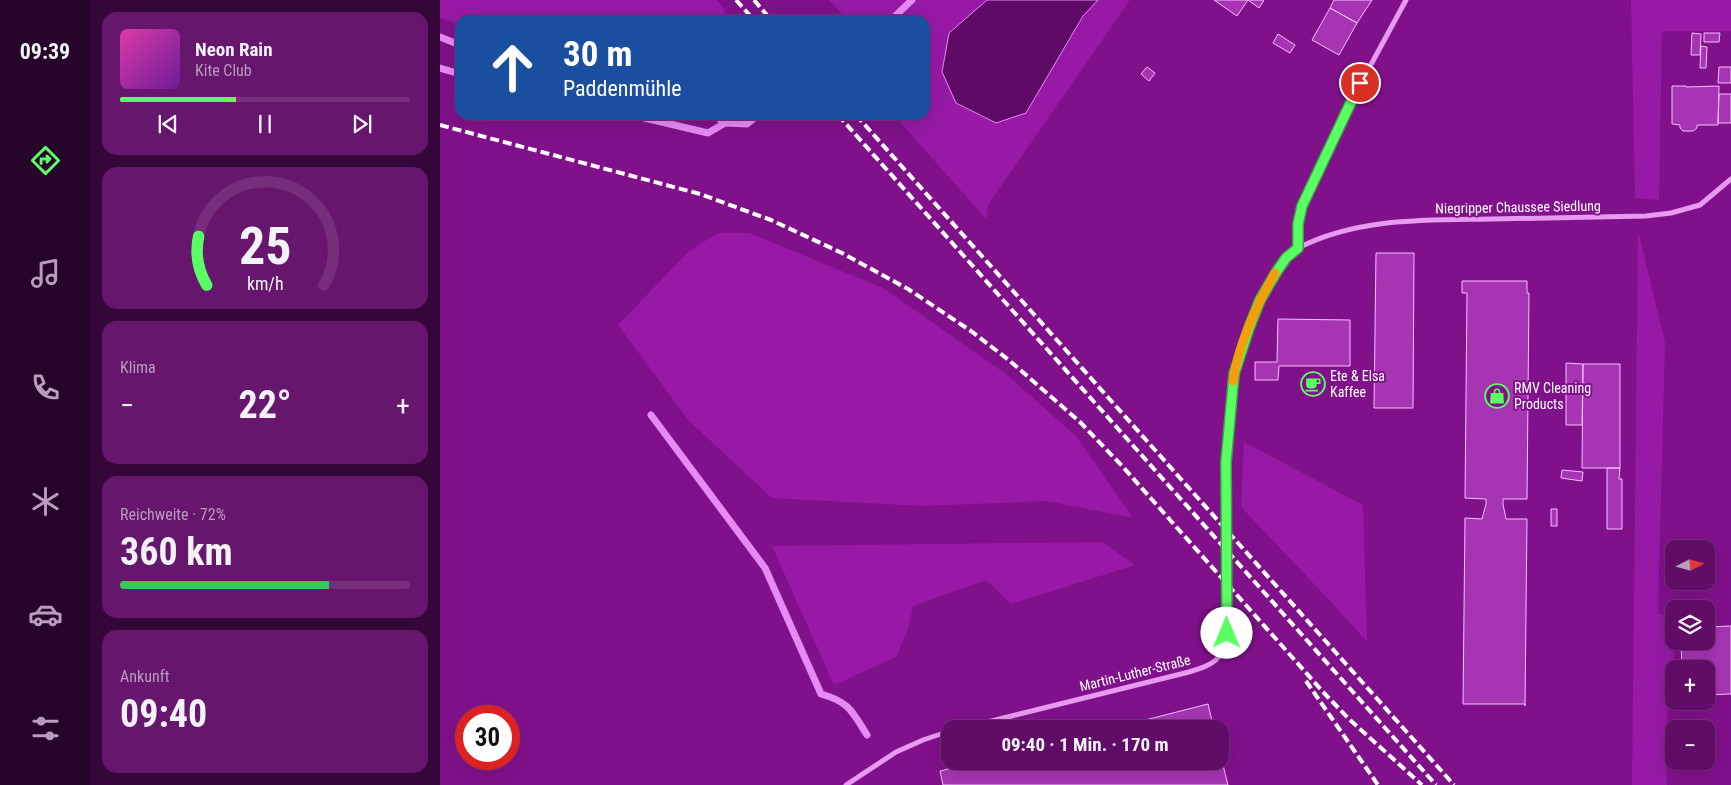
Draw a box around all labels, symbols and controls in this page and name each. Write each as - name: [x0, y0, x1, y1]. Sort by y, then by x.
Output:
- text: 30 m: [563, 34, 632, 75]
- icon: ahead: [480, 35, 545, 100]
- text: Neon Rain: [195, 38, 273, 61]
- text: 09:39: [20, 39, 70, 64]
- text: Kite Club: [195, 61, 252, 80]
- pin: [1339, 62, 1381, 104]
- icon: arrive: [1346, 69, 1374, 97]
- text: Paddenmühle: [563, 76, 682, 101]
- icon: previous: [154, 110, 182, 138]
- icon: pause: [251, 110, 279, 138]
- icon: next: [348, 110, 376, 138]
- icon: directions: [28, 143, 63, 178]
- street label: Niegripper Chaussee Siedlung: [1435, 198, 1601, 216]
- text: 25: [239, 216, 291, 277]
- icon: music: [28, 256, 63, 291]
- text: km/h: [247, 273, 283, 294]
- text: Klima: [120, 358, 156, 377]
- place label: Ete & Elsa Kaffee: [1330, 368, 1385, 400]
- icon: phone: [28, 370, 63, 405]
- cafe icon: Ete & Elsa Kaffee: [1300, 371, 1326, 397]
- place label: RMV Cleaning Products: [1514, 380, 1591, 412]
- text: 22°: [238, 383, 292, 427]
- shop icon: RMV Cleaning Products: [1484, 383, 1510, 409]
- text: −: [120, 389, 134, 422]
- text: +: [396, 389, 410, 422]
- icon: climate: [28, 484, 63, 519]
- text: Reichweite · 72%: [120, 505, 226, 524]
- text: 360 km: [120, 530, 233, 574]
- north arrow: [1665, 540, 1715, 590]
- map controls: [1665, 540, 1715, 770]
- icon: car: [28, 597, 63, 632]
- button: layers: [1665, 600, 1715, 650]
- position arrow: [1200, 606, 1252, 658]
- street label: Martin-Luther-Straße: [1078, 651, 1193, 695]
- button: +: [1665, 660, 1715, 710]
- text: Ankunft: [120, 667, 169, 686]
- text: 09:40: [120, 692, 207, 736]
- speed limit sign: 30: [455, 705, 520, 770]
- icon: filters: [28, 711, 63, 746]
- button: −: [1665, 720, 1715, 770]
- text: 09:40 · 1 Min. · 170 m: [1001, 733, 1169, 756]

